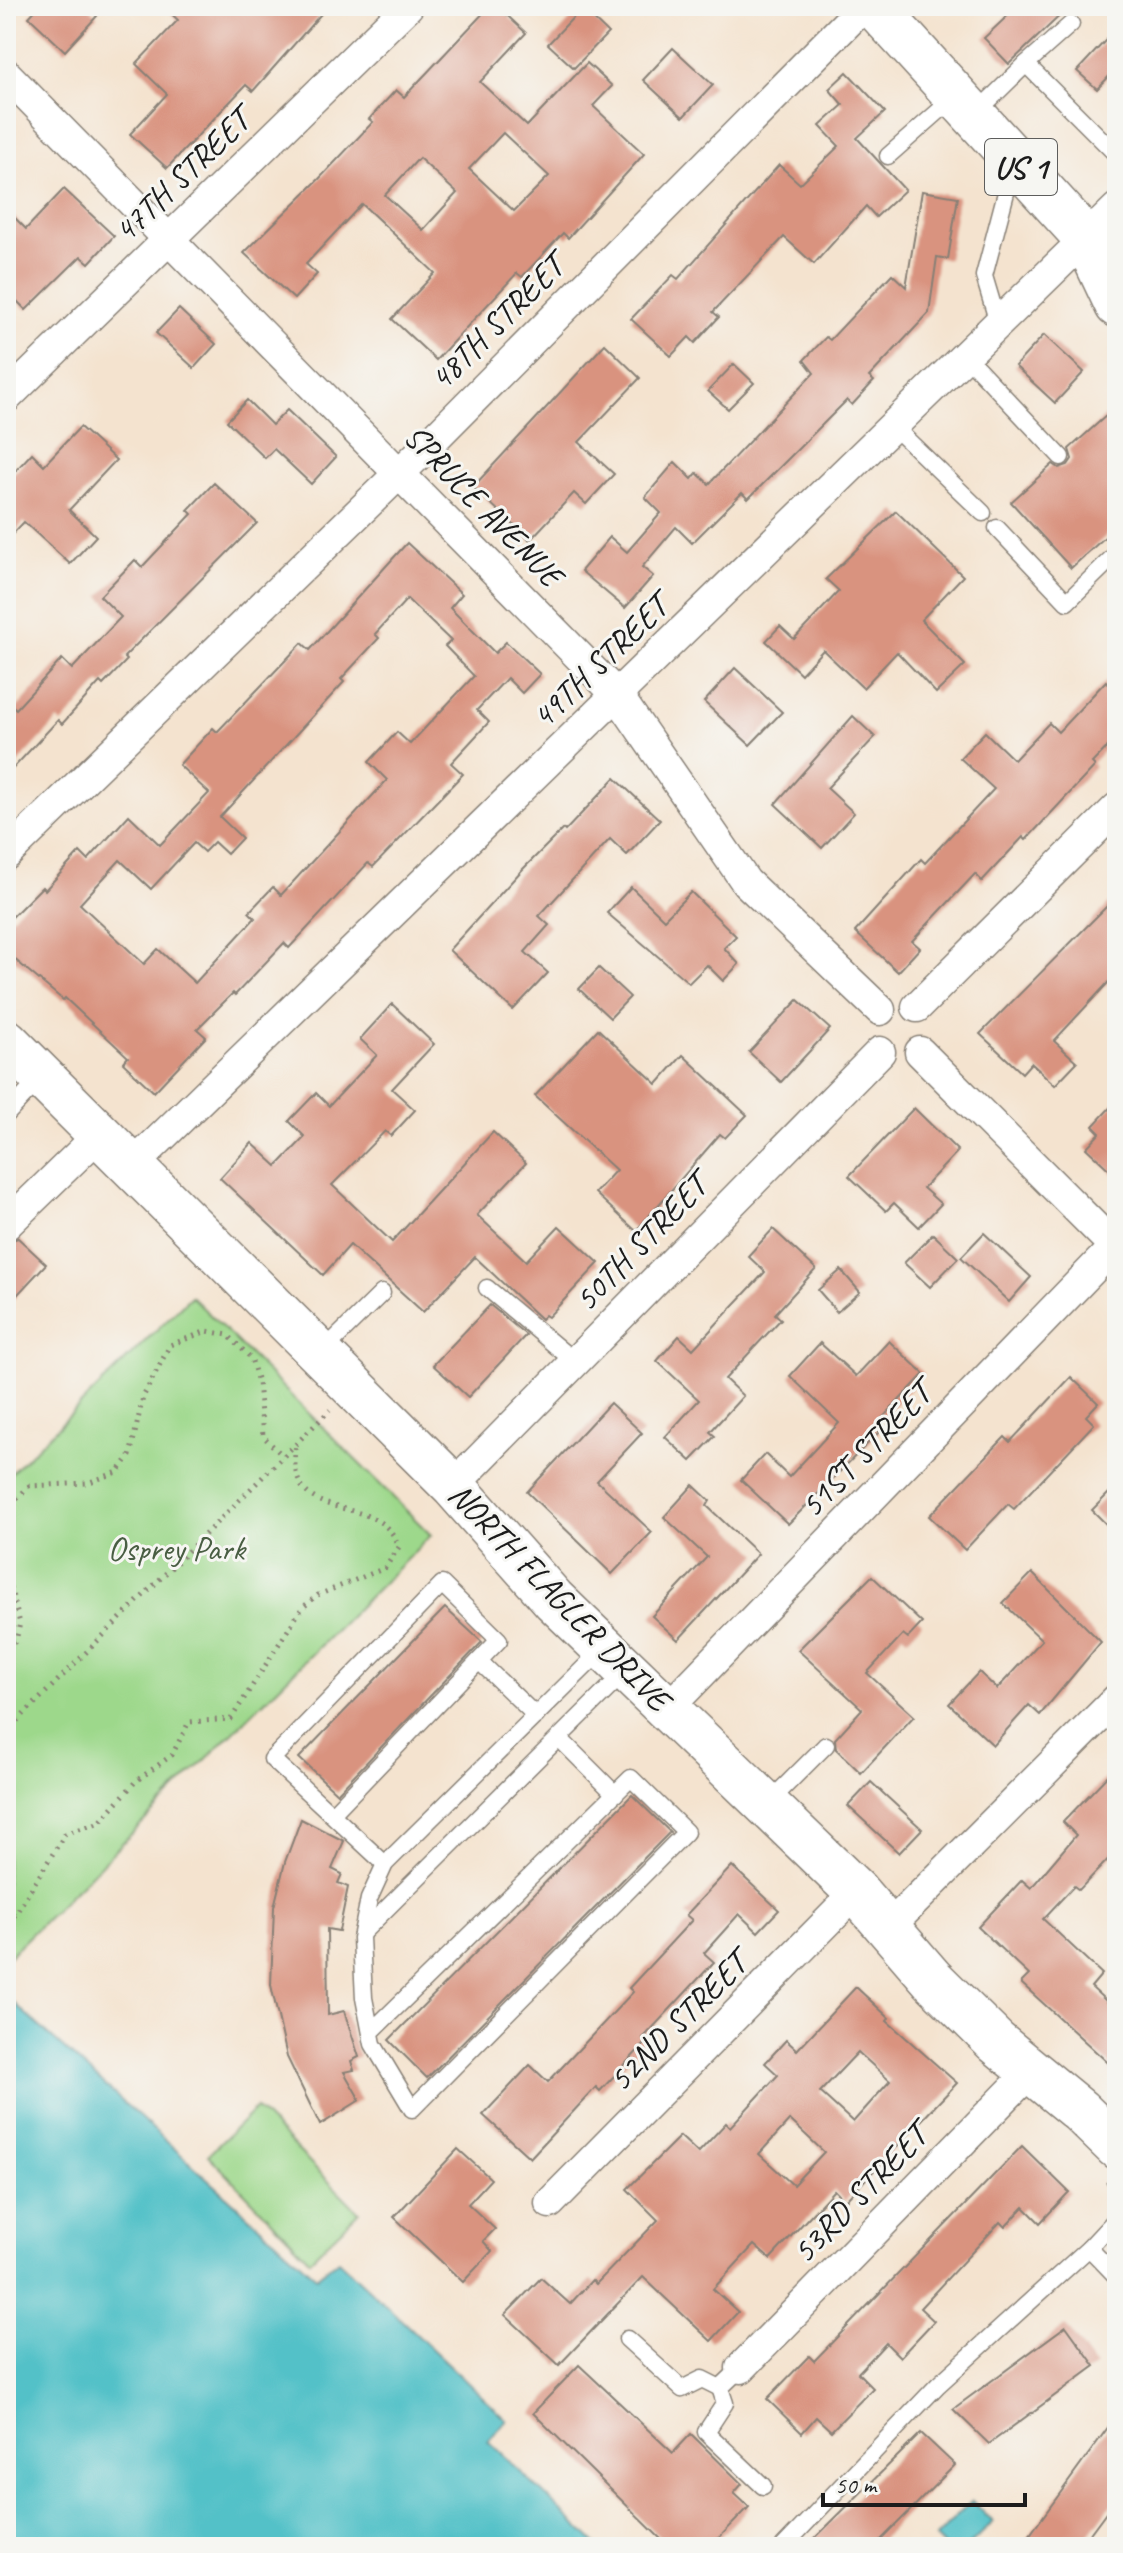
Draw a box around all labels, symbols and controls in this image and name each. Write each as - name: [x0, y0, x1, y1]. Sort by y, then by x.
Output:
- street label: 47TH STREET: [104, 94, 265, 251]
- road number: US 1: [985, 139, 1057, 195]
- street label: 48TH STREET: [420, 240, 579, 399]
- street label: SPRUCE AVENUE: [395, 415, 575, 599]
- street label: 49TH STREET: [522, 580, 683, 737]
- street label: 50TH STREET: [564, 1159, 722, 1320]
- street label: 51ST STREET: [790, 1367, 946, 1526]
- street label: NORTH FLAGLER DRIVE: [439, 1473, 683, 1723]
- park label: Osprey Park: [107, 1527, 247, 1570]
- street label: 52ND STREET: [599, 1937, 762, 2100]
- street label: 53RD STREET: [782, 2109, 942, 2272]
- scale bar: [823, 2457, 1025, 2507]
- text: 50 m: [835, 2470, 878, 2500]

